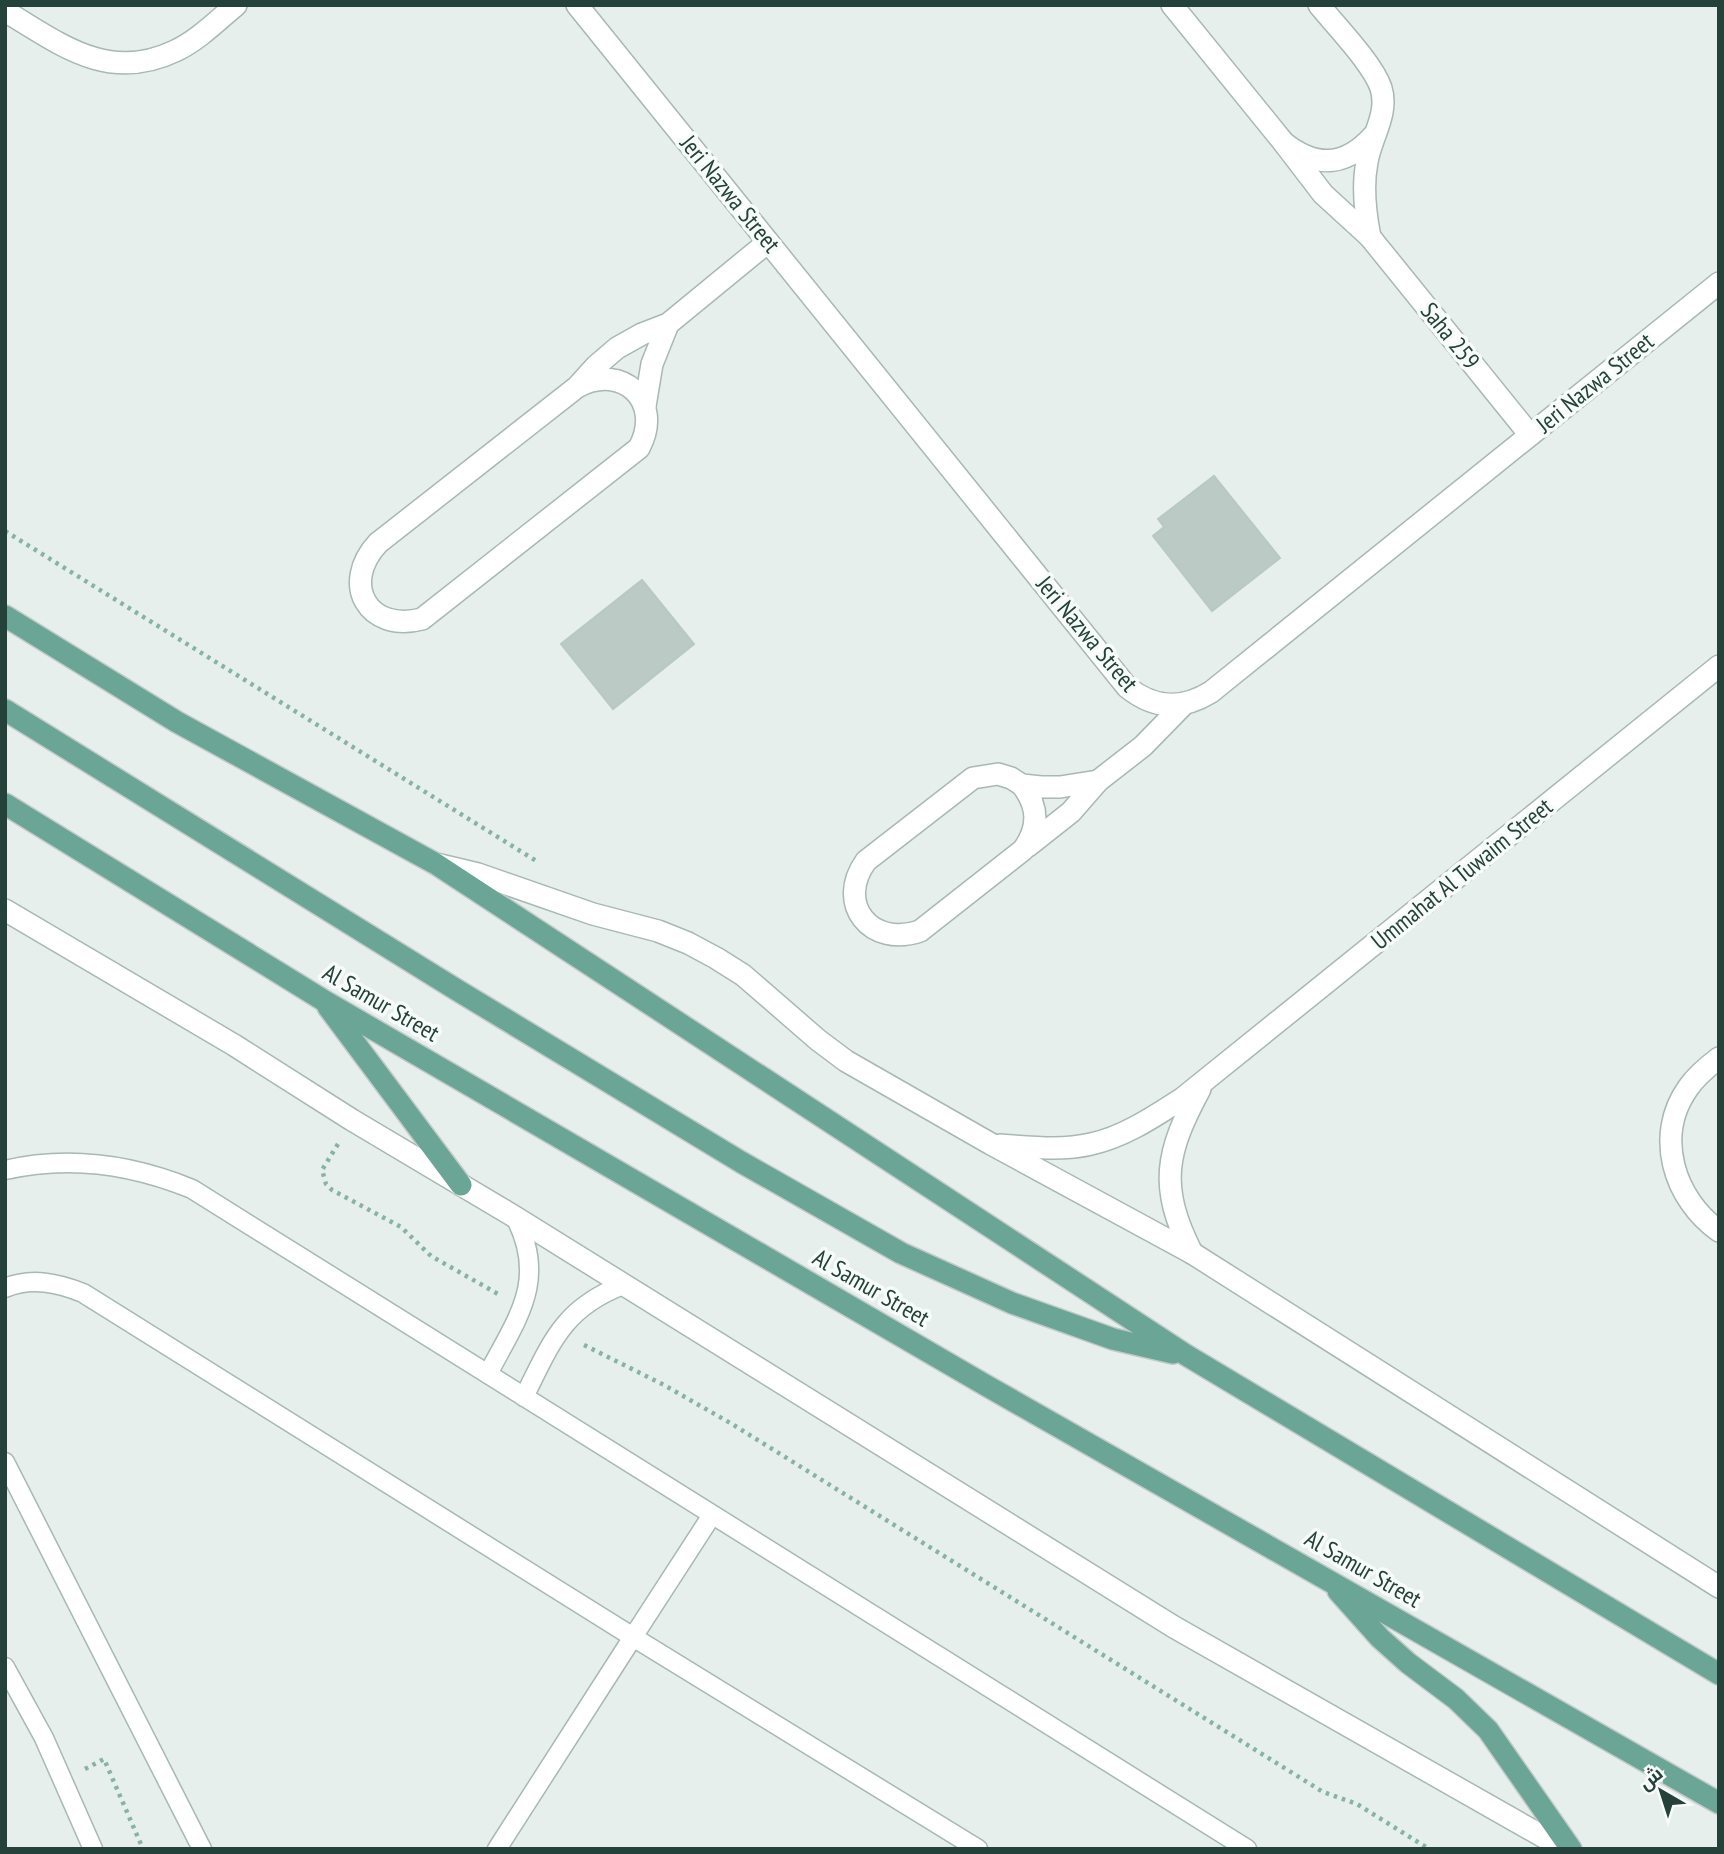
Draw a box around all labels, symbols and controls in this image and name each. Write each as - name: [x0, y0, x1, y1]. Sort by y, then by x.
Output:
- street label: Jeri Nazwa Street: [673, 128, 787, 259]
- street label: Saha 259: [1414, 296, 1487, 376]
- street label: Jeri Nazwa Street: [1529, 326, 1660, 440]
- street label: Jeri Nazwa Street: [1029, 568, 1145, 698]
- street label: Ummahat Al Tuwaim Street: [1365, 791, 1559, 956]
- street label: Al Samur Street: [318, 957, 445, 1049]
- street label: Al Samur Street: [808, 1242, 935, 1334]
- street label: Al Samur Street: [1300, 1523, 1427, 1615]
- north arrow: [1626, 1756, 1696, 1826]
- text: ش: [1633, 1761, 1667, 1795]

